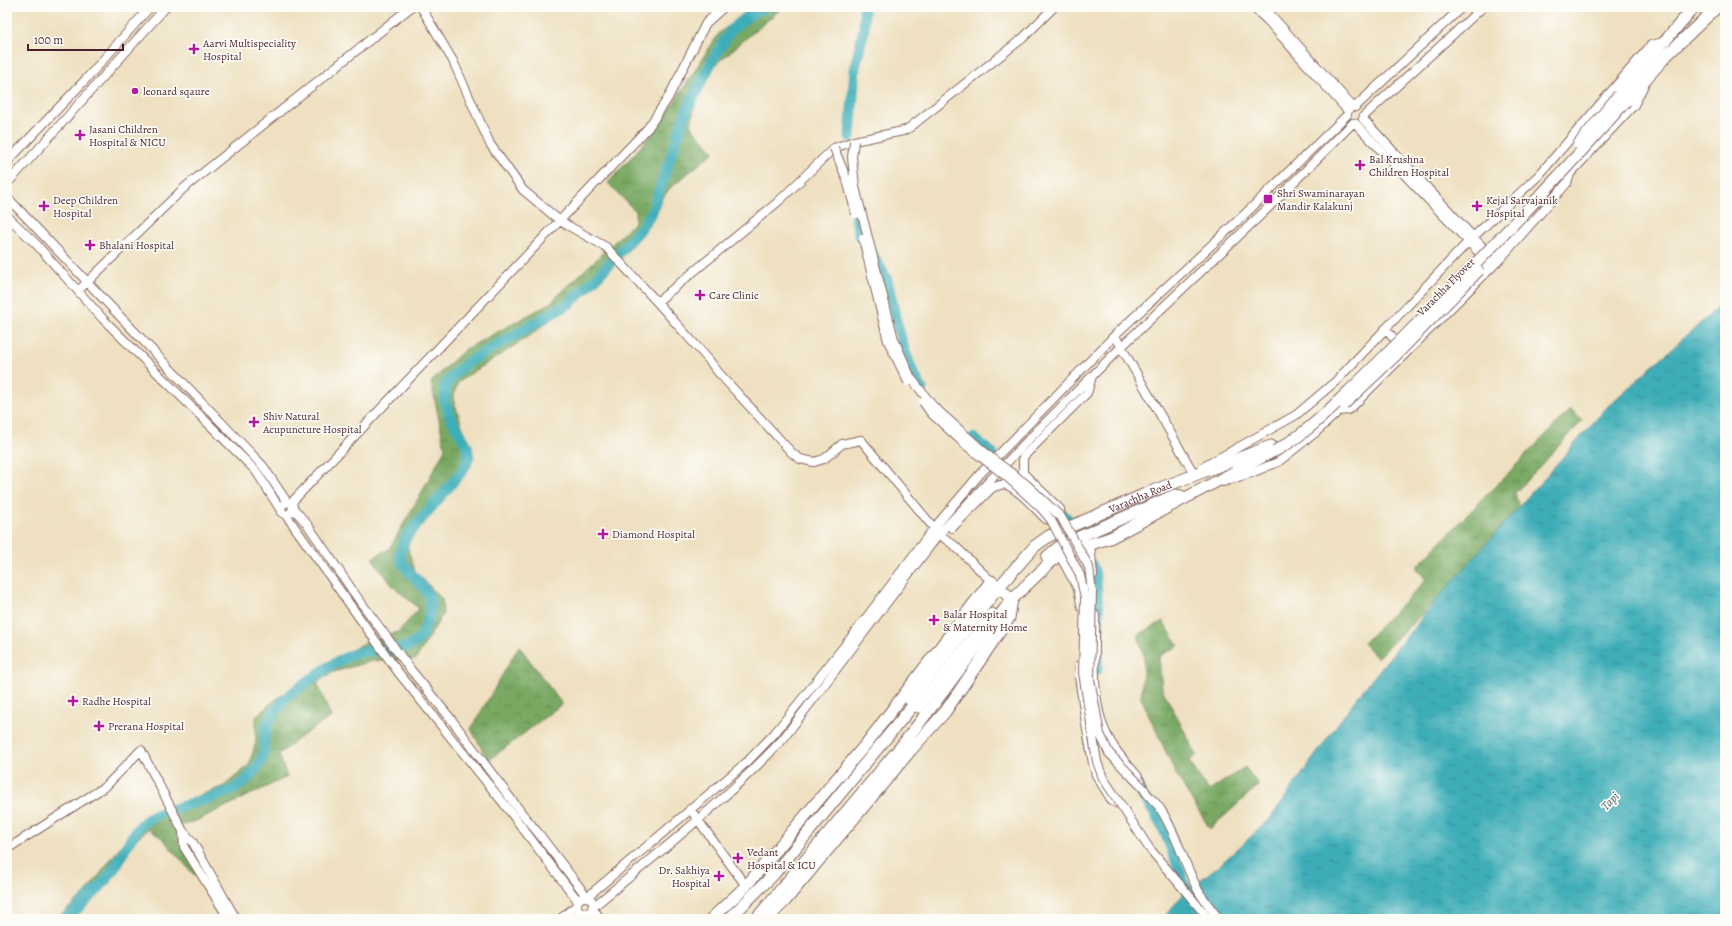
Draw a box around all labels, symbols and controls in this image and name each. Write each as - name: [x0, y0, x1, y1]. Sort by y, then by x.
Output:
- scale bar: [28, 26, 123, 52]
- text: 100 m: [34, 32, 63, 48]
- place label: Aarvi Multispeciality Hospital: [202, 36, 296, 64]
- marker: Aarvi Multispeciality Hospital: [188, 43, 200, 55]
- place label: leonard sqaure: [143, 84, 210, 99]
- marker: leonard sqaure: [130, 86, 140, 96]
- place label: Jasani Children Hospital & NICU: [89, 122, 166, 150]
- marker: Jasani Children Hospital & NICU: [74, 129, 86, 141]
- place label: Bal Krushna Children Hospital: [1369, 152, 1449, 180]
- marker: Bal Krushna Children Hospital: [1354, 159, 1366, 171]
- place label: Shri Swaminarayan Mandir Kalakunj: [1277, 186, 1365, 214]
- place label: Deep Children Hospital: [53, 193, 118, 221]
- marker: Shri Swaminarayan Mandir Kalakunj: [1262, 193, 1274, 205]
- place label: Kejal Sarvajanik Hospital: [1486, 193, 1558, 221]
- marker: Deep Children Hospital: [38, 200, 50, 212]
- marker: Kejal Sarvajanik Hospital: [1471, 200, 1483, 212]
- place label: Bhalani Hospital: [99, 238, 174, 253]
- marker: Bhalani Hospital: [84, 239, 96, 251]
- street label: Varachha Flyover: [1413, 255, 1478, 320]
- place label: Care Clinic: [709, 288, 759, 303]
- marker: Care Clinic: [694, 289, 706, 301]
- place label: Shiv Natural Acupuncture Hospital: [262, 409, 362, 437]
- marker: Shiv Natural Acupuncture Hospital: [248, 416, 260, 428]
- street label: Varachha Road: [1106, 477, 1174, 517]
- place label: Diamond Hospital: [612, 527, 695, 542]
- marker: Diamond Hospital: [597, 528, 609, 540]
- place label: Balar Hospital & Maternity Home: [943, 607, 1028, 635]
- marker: Balar Hospital & Maternity Home: [928, 614, 940, 626]
- place label: Radhe Hospital: [82, 694, 151, 709]
- marker: Radhe Hospital: [67, 695, 79, 707]
- place label: Prerana Hospital: [108, 719, 184, 734]
- marker: Prerana Hospital: [93, 720, 105, 732]
- water label: Tapi: [1597, 788, 1623, 814]
- place label: Vedant Hospital & ICU: [746, 845, 816, 873]
- marker: Vedant Hospital & ICU: [732, 852, 744, 864]
- place label: Dr. Sakhiya Hospital: [659, 863, 711, 891]
- marker: Dr. Sakhiya Hospital: [713, 870, 725, 882]

